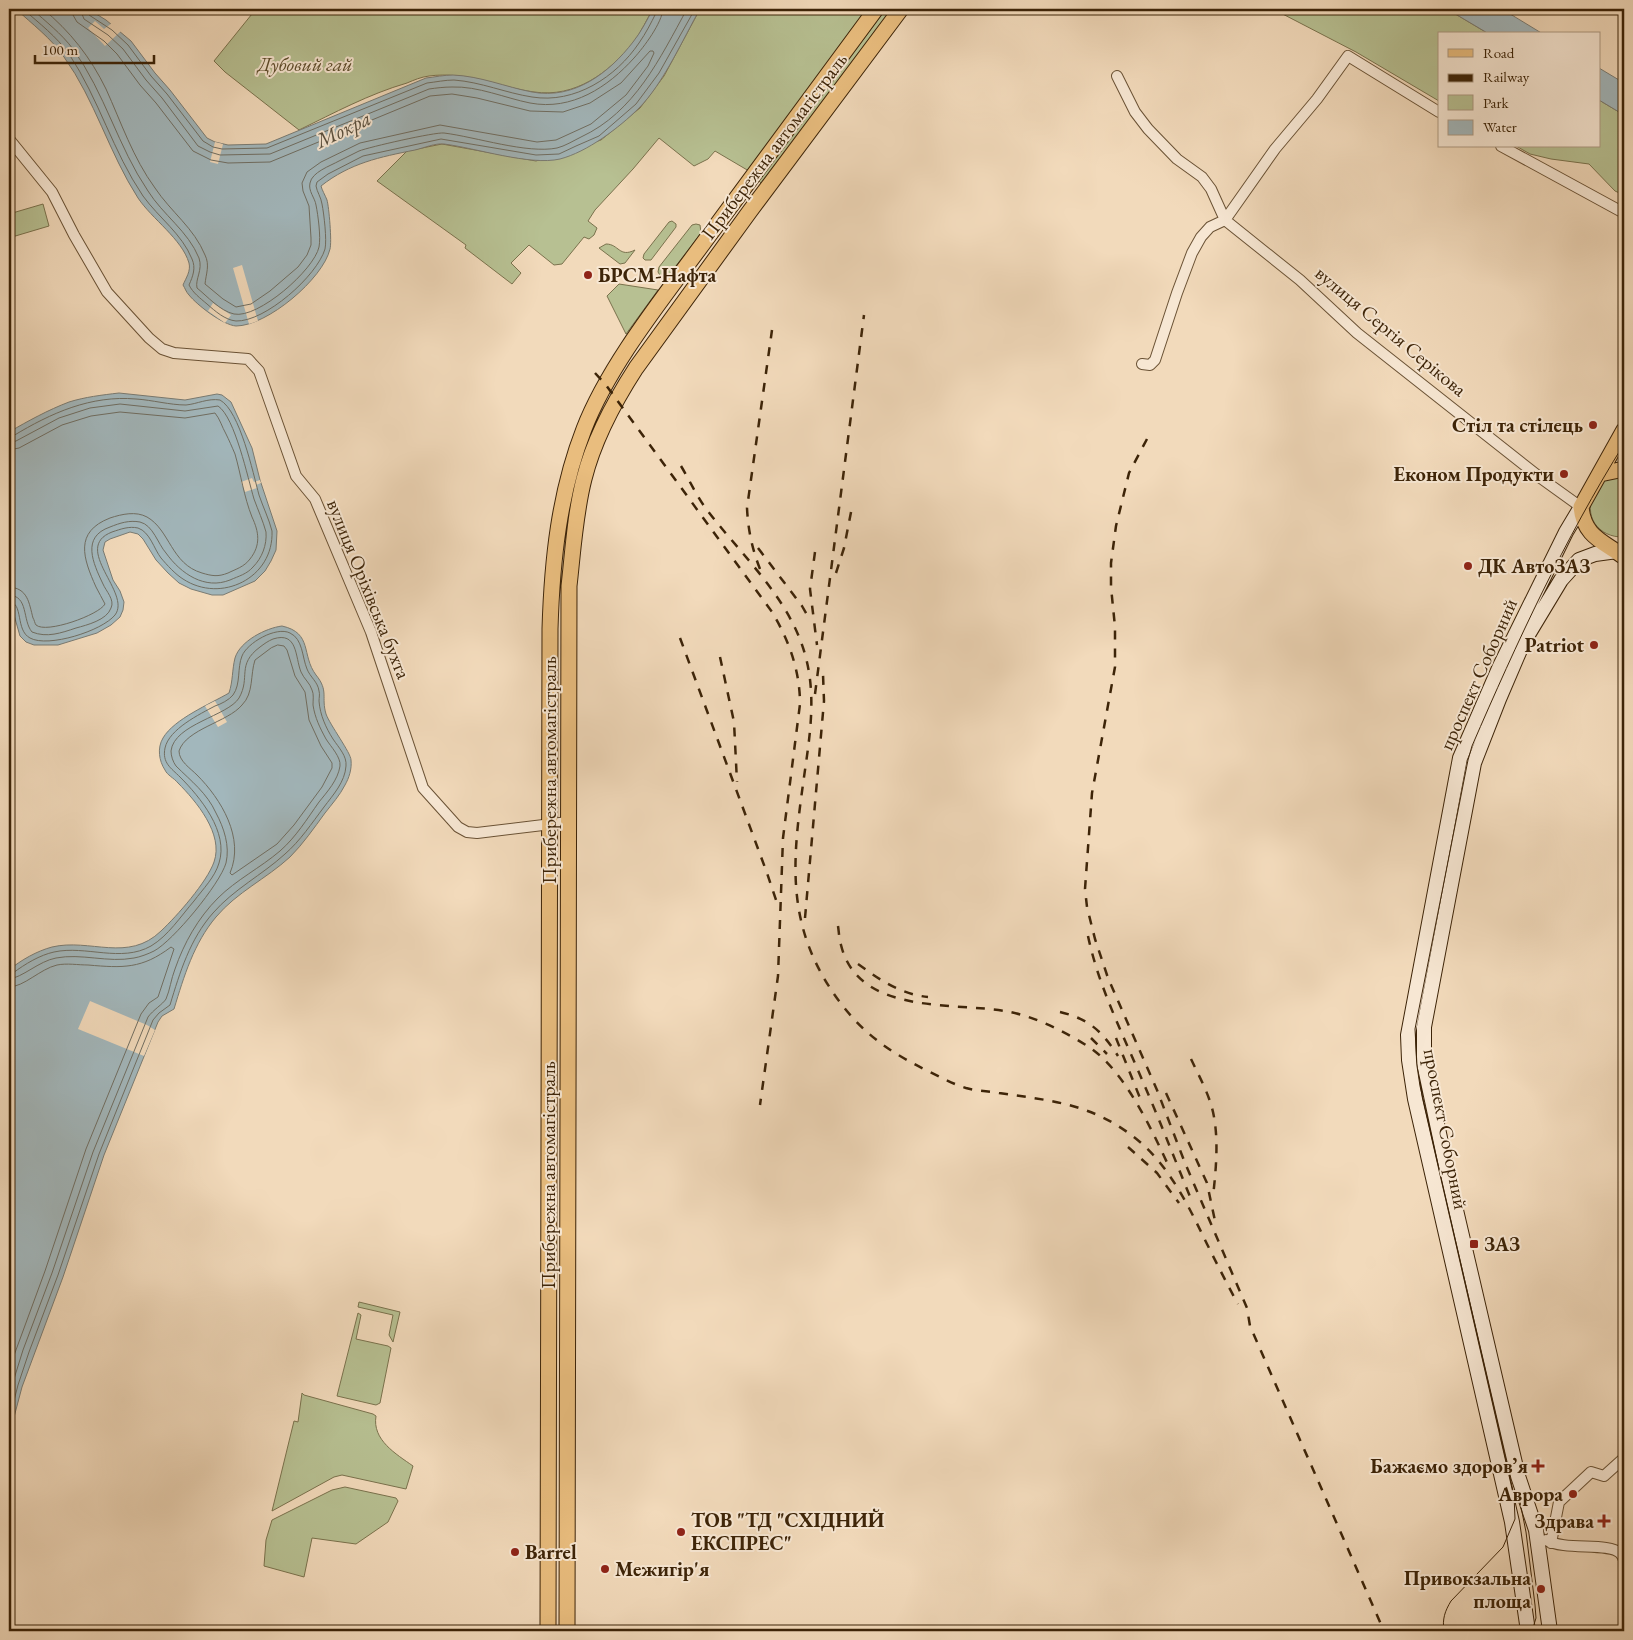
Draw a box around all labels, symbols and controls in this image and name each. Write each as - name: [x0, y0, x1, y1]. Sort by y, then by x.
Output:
- scale bar: [35, 32, 154, 64]
- legend: [1438, 32, 1600, 148]
- text: 100 m: [42, 40, 79, 59]
- text: Road: [1483, 43, 1515, 62]
- street label: Прибережна автомагістраль: [695, 47, 853, 245]
- park label: Дубовий гай: [256, 51, 352, 77]
- text: Railway: [1483, 67, 1530, 86]
- text: Park: [1483, 93, 1510, 112]
- water label: Мокра: [309, 104, 375, 155]
- text: Water: [1483, 117, 1517, 136]
- street label: вулиця Сергія Серікова: [1310, 260, 1472, 402]
- place label: БРСМ-Нафта: [598, 262, 716, 288]
- marker: БРСМ-Нафта: [582, 269, 594, 281]
- place label: Стіл та стілець: [1452, 412, 1583, 438]
- marker: Стіл та стілець: [1587, 419, 1599, 431]
- place label: Економ Продукти: [1394, 461, 1554, 487]
- marker: Економ Продукти: [1558, 468, 1570, 480]
- street label: вулиця Оріхівська бухта: [321, 495, 417, 683]
- place label: ДК АвтоЗАЗ: [1478, 553, 1591, 579]
- marker: ДК АвтоЗАЗ: [1462, 560, 1474, 572]
- street label: проспект Соборний: [1433, 594, 1523, 754]
- place label: Patriot: [1525, 632, 1584, 658]
- marker: Patriot: [1588, 639, 1600, 651]
- street label: Прибережна автомагістраль: [536, 656, 562, 884]
- street label: проспект Соборний: [1418, 1046, 1474, 1212]
- street label: Прибережна автомагістраль: [535, 1061, 561, 1289]
- place label: ЗАЗ: [1484, 1231, 1520, 1257]
- marker: ЗАЗ: [1468, 1238, 1480, 1250]
- place label: Бажаємо здоровʼя: [1370, 1453, 1528, 1479]
- marker: Бажаємо здоровʼя: [1532, 1460, 1544, 1472]
- place label: Аврора: [1497, 1481, 1563, 1507]
- marker: Аврора: [1567, 1488, 1579, 1500]
- place label: ТОВ "ТД "СХІДНИЙ ЕКСПРЕС": [691, 1507, 885, 1556]
- place label: Здрава: [1534, 1508, 1594, 1534]
- marker: Здрава: [1598, 1515, 1610, 1527]
- marker: ТОВ "ТД "СХІДНИЙ ЕКСПРЕС": [675, 1526, 687, 1538]
- place label: Barrel: [525, 1539, 577, 1565]
- marker: Barrel: [509, 1546, 521, 1558]
- place label: Межигір'я: [615, 1556, 710, 1582]
- marker: Межигір'я: [599, 1563, 611, 1575]
- place label: Привокзальна площа: [1404, 1565, 1531, 1614]
- marker: Привокзальна площа: [1535, 1583, 1547, 1595]

